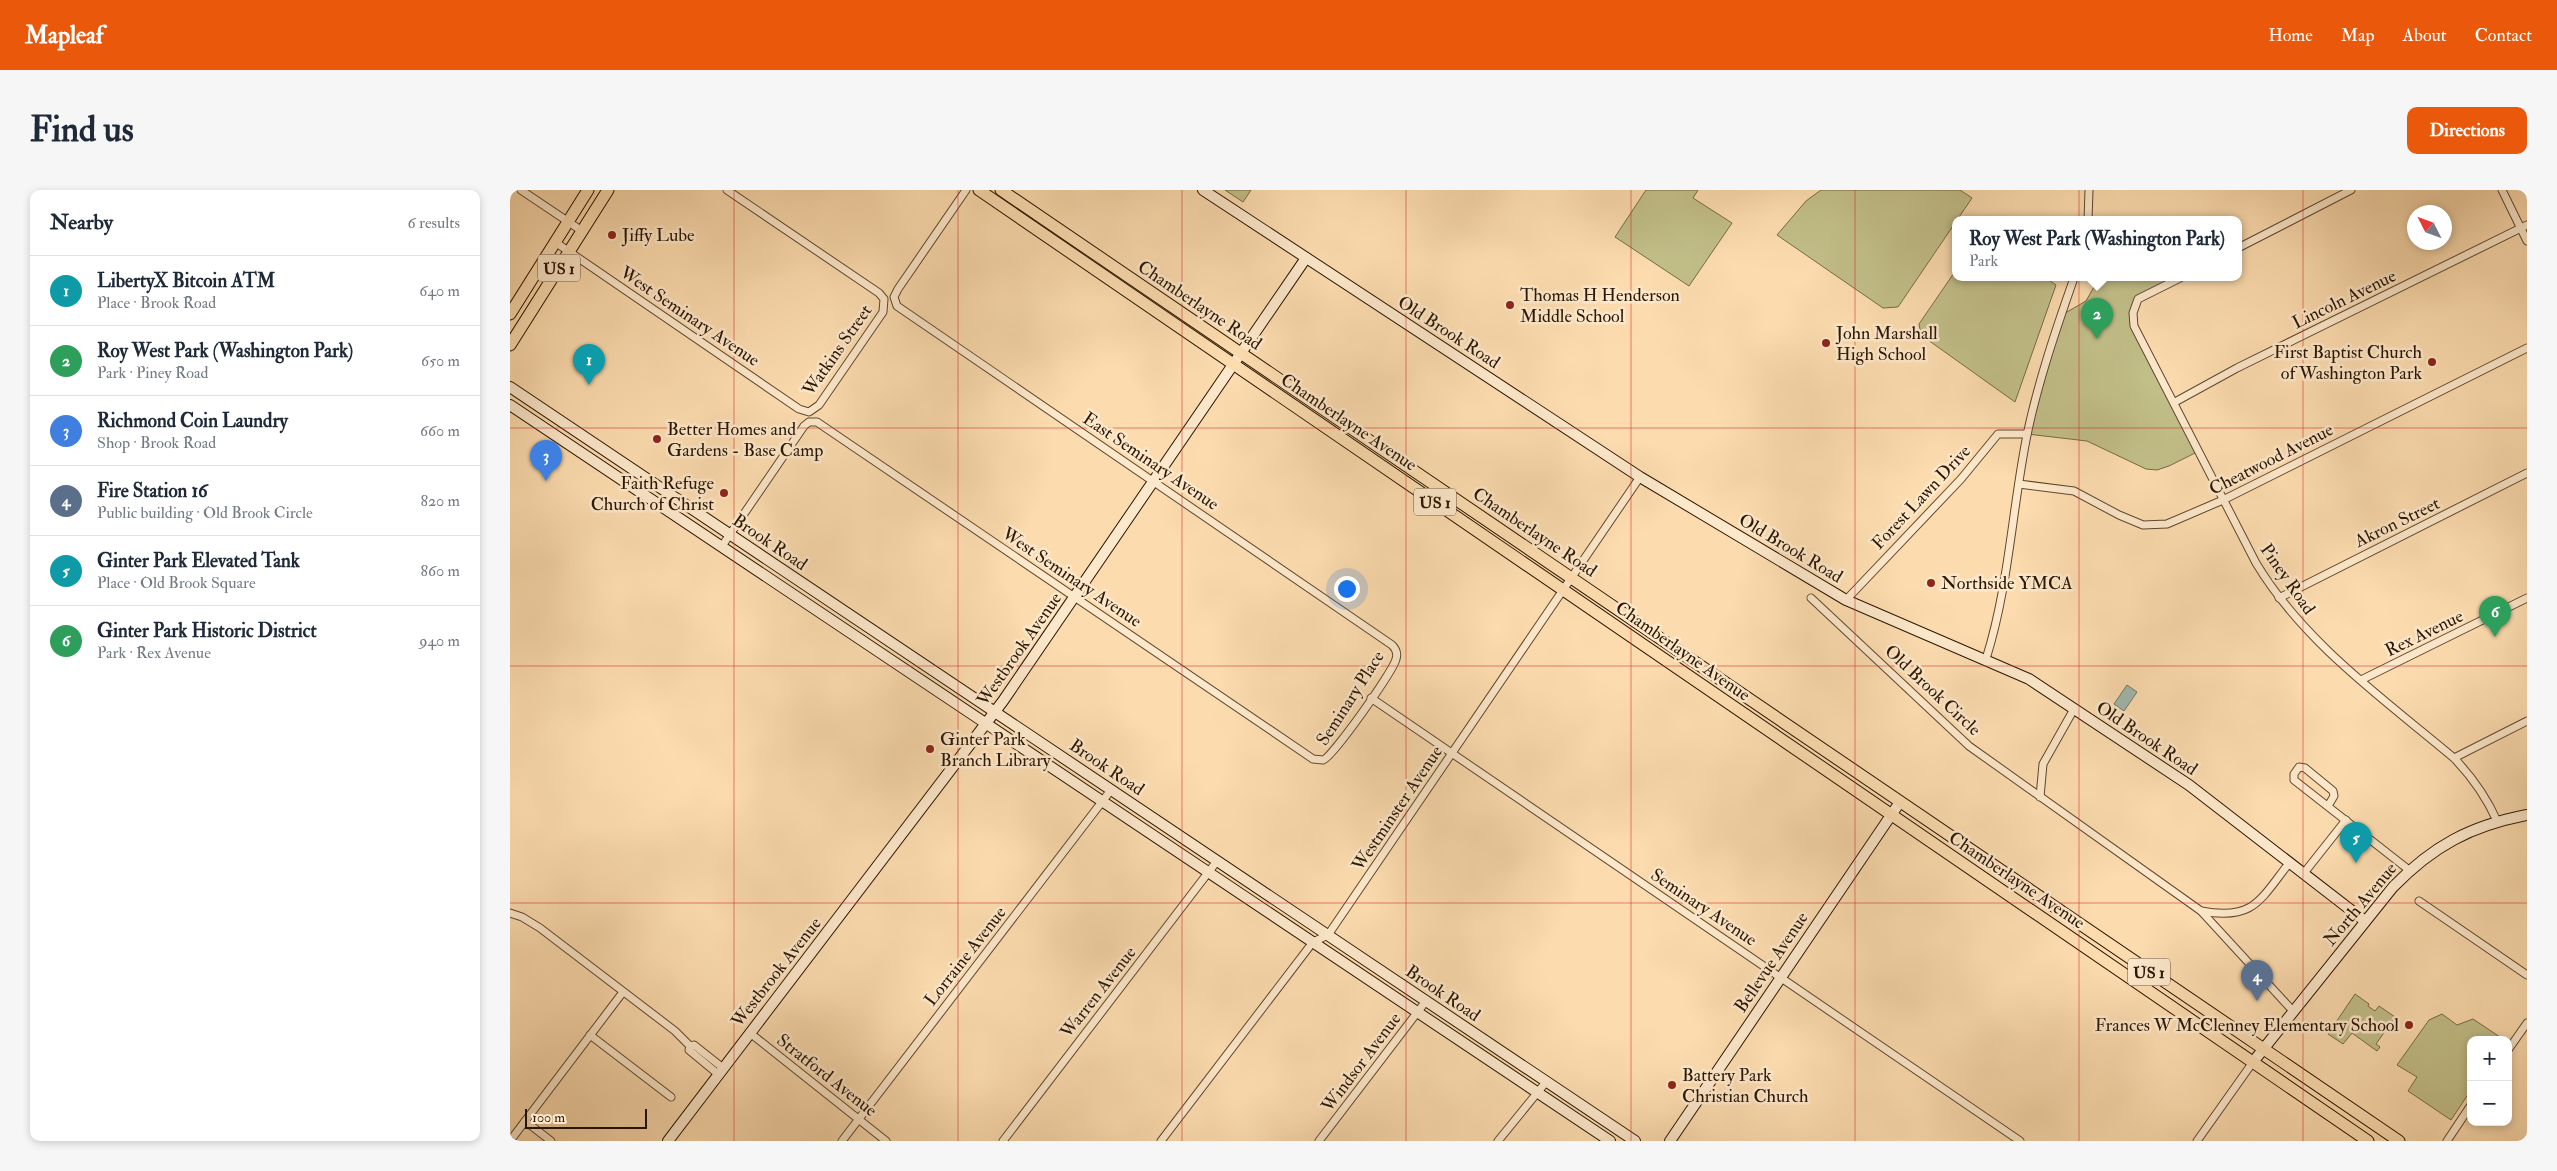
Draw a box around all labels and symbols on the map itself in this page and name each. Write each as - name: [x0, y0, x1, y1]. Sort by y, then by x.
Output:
- north arrow: [2407, 205, 2452, 250]
- place label: Jiffy Lube: [621, 224, 695, 247]
- marker: Jiffy Lube: [606, 229, 618, 241]
- road number: US 1: [538, 254, 580, 282]
- street label: Chamberlayne Road: [1133, 255, 1266, 356]
- street label: West Seminary Avenue: [615, 261, 764, 372]
- street label: Lincoln Avenue: [2289, 264, 2400, 334]
- place label: Thomas H Henderson Middle School: [1520, 284, 1680, 328]
- street label: Old Brook Road: [1393, 291, 1504, 374]
- pin: 2: [2081, 298, 2113, 339]
- marker: Thomas H Henderson Middle School: [1504, 299, 1516, 311]
- street label: Watkins Street: [797, 300, 877, 401]
- place label: John Marshall High School: [1835, 322, 1938, 366]
- marker: John Marshall High School: [1820, 337, 1832, 349]
- place label: First Baptist Church of Washington Park: [2274, 341, 2423, 385]
- pin: 1: [573, 344, 605, 385]
- marker: First Baptist Church of Washington Park: [2426, 356, 2438, 368]
- street label: Chamberlayne Avenue: [1276, 368, 1422, 477]
- street label: East Seminary Avenue: [1078, 407, 1224, 516]
- place label: Better Homes and Gardens - Base Camp: [667, 418, 823, 462]
- street label: Cheatwood Avenue: [2205, 418, 2338, 501]
- marker: Better Homes and Gardens - Base Camp: [651, 433, 663, 445]
- pin: 3: [530, 440, 562, 481]
- street label: Forest Lawn Drive: [1867, 440, 1976, 555]
- place label: Faith Refuge Church of Christ: [591, 472, 714, 516]
- street label: Chamberlayne Road: [1468, 482, 1601, 583]
- marker: Faith Refuge Church of Christ: [718, 487, 730, 499]
- road number: US 1: [1414, 488, 1456, 516]
- street label: Akron Street: [2350, 492, 2444, 553]
- street label: Old Brook Road: [1735, 508, 1847, 589]
- street label: Brook Road: [728, 509, 812, 576]
- street label: West Seminary Avenue: [997, 522, 1146, 633]
- street label: Piney Road: [2255, 539, 2320, 619]
- place label: Northside YMCA: [1941, 572, 2073, 595]
- your location: [1334, 576, 1360, 602]
- marker: Northside YMCA: [1925, 577, 1937, 589]
- street label: Westbrook Avenue: [971, 588, 1067, 711]
- street label: Chamberlayne Avenue: [1611, 596, 1755, 707]
- pin: 6: [2479, 596, 2511, 637]
- street label: Rex Avenue: [2381, 604, 2468, 662]
- street label: Old Brook Circle: [1880, 640, 1986, 741]
- street label: Seminary Place: [1311, 646, 1390, 750]
- street label: Old Brook Road: [2092, 696, 2202, 781]
- place label: Ginter Park Branch Library: [940, 728, 1052, 772]
- street label: Brook Road: [1065, 734, 1149, 801]
- street label: Westminster Avenue: [1346, 741, 1448, 876]
- marker: Ginter Park Branch Library: [924, 743, 936, 755]
- pin: 5: [2340, 822, 2372, 863]
- street label: Chamberlayne Avenue: [1944, 826, 2090, 935]
- street label: North Avenue: [2319, 857, 2402, 951]
- street label: Seminary Avenue: [1646, 863, 1762, 952]
- street label: Lorraine Avenue: [919, 902, 1012, 1011]
- street label: Bellevue Avenue: [1729, 907, 1814, 1017]
- street label: Westbrook Avenue: [726, 912, 827, 1033]
- street label: Warren Avenue: [1055, 941, 1142, 1044]
- road number: US 1: [2128, 959, 2170, 986]
- street label: Brook Road: [1401, 960, 1485, 1027]
- pin: 4: [2241, 960, 2273, 1001]
- street label: Windsor Avenue: [1316, 1008, 1407, 1117]
- place label: Frances W McClenney Elementary School: [2095, 1014, 2399, 1037]
- marker: Frances W McClenney Elementary School: [2403, 1019, 2415, 1031]
- street label: Stratford Avenue: [772, 1029, 882, 1122]
- place label: Battery Park Christian Church: [1682, 1064, 1809, 1108]
- marker: Battery Park Christian Church: [1666, 1079, 1678, 1091]
- scale bar: [525, 1106, 648, 1129]

